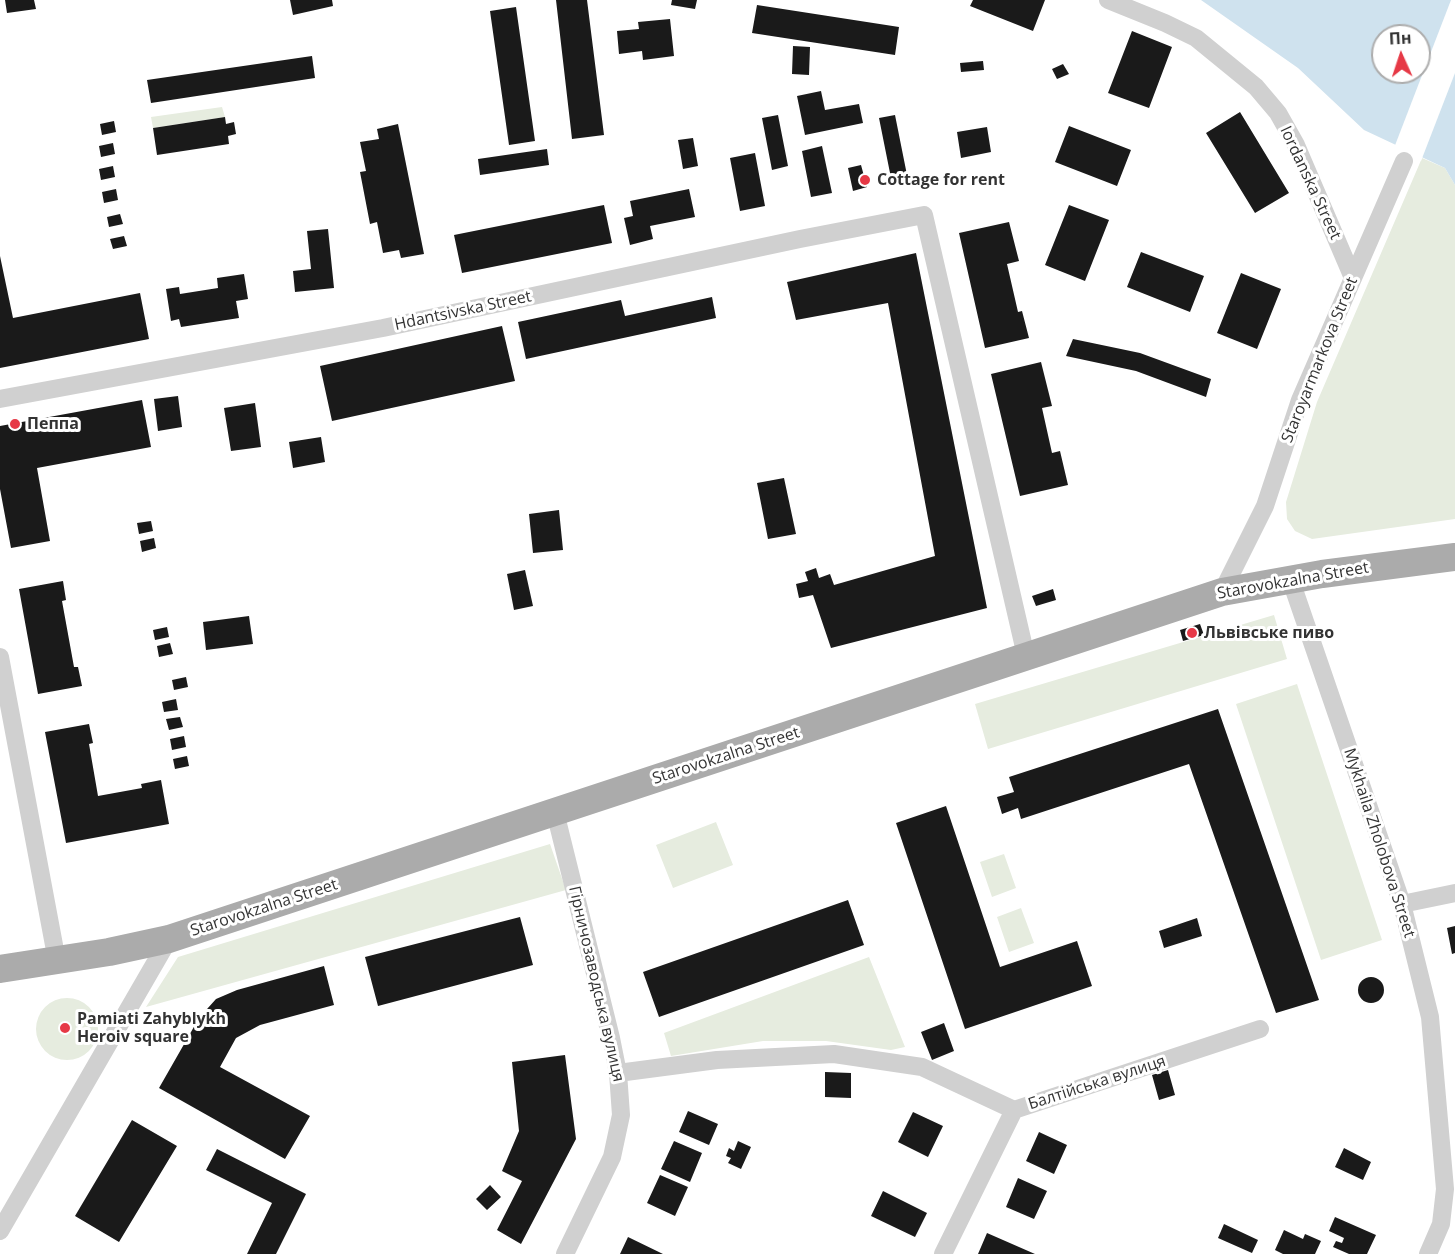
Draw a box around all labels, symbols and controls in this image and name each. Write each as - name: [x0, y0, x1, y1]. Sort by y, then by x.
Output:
- north arrow: [1371, 24, 1431, 84]
- text: Пн: [1388, 26, 1412, 50]
- street label: Iordanska Street: [1275, 123, 1345, 243]
- place label: Cottage for rent: [877, 170, 1005, 190]
- marker: Cottage for rent: [858, 173, 872, 187]
- street label: Staroyarmarkova Street: [1278, 274, 1362, 446]
- street label: Hdantsivska Street: [393, 287, 533, 335]
- place label: Пеппа: [27, 414, 79, 434]
- marker: Пеппа: [8, 417, 22, 431]
- street label: Starovokzalna Street: [1216, 558, 1370, 604]
- place label: Львівське пиво: [1204, 623, 1334, 643]
- marker: Львівське пиво: [1185, 626, 1199, 640]
- street label: Starovokzalna Street: [650, 723, 802, 789]
- street label: Mykhaila Zholobova Street: [1339, 746, 1419, 940]
- street label: Starovokzalna Street: [188, 875, 340, 941]
- street label: Гірничозаводська вулиця: [564, 884, 628, 1084]
- place label: Pamiati Zahyblykh Heroiv square: [77, 1009, 226, 1047]
- marker: Pamiati Zahyblykh Heroiv square: [58, 1021, 72, 1035]
- street label: Балтійська вулиця: [1026, 1052, 1168, 1114]

